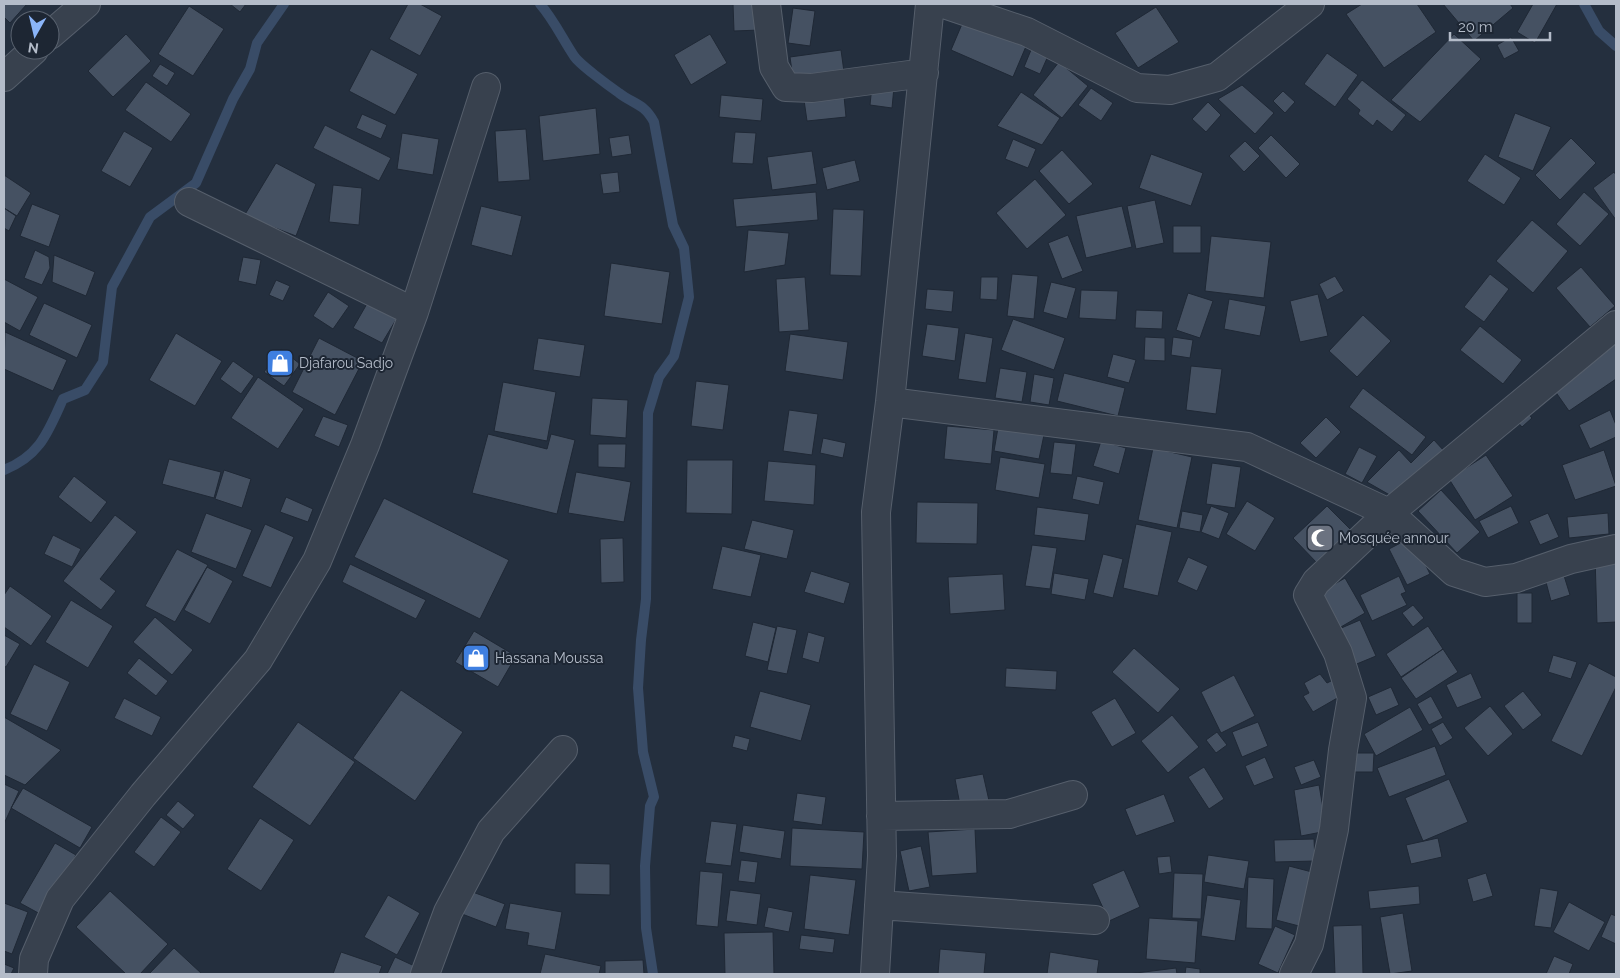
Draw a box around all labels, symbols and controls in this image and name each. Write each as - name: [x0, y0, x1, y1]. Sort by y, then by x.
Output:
- north arrow: [10, 10, 60, 60]
- scale bar: [1450, 10, 1550, 42]
- text: 20 m: [1458, 18, 1493, 36]
- text: N: [27, 39, 40, 57]
- shop icon: Djafarou Sadjo: [265, 348, 295, 378]
- place label: Djafarou Sadjo: [299, 355, 393, 371]
- mosque icon: Mosquée annour: [1305, 523, 1335, 553]
- place label: Mosquée annour: [1339, 530, 1449, 546]
- shop icon: Hassana Moussa: [461, 643, 491, 673]
- place label: Hassana Moussa: [495, 650, 603, 666]

